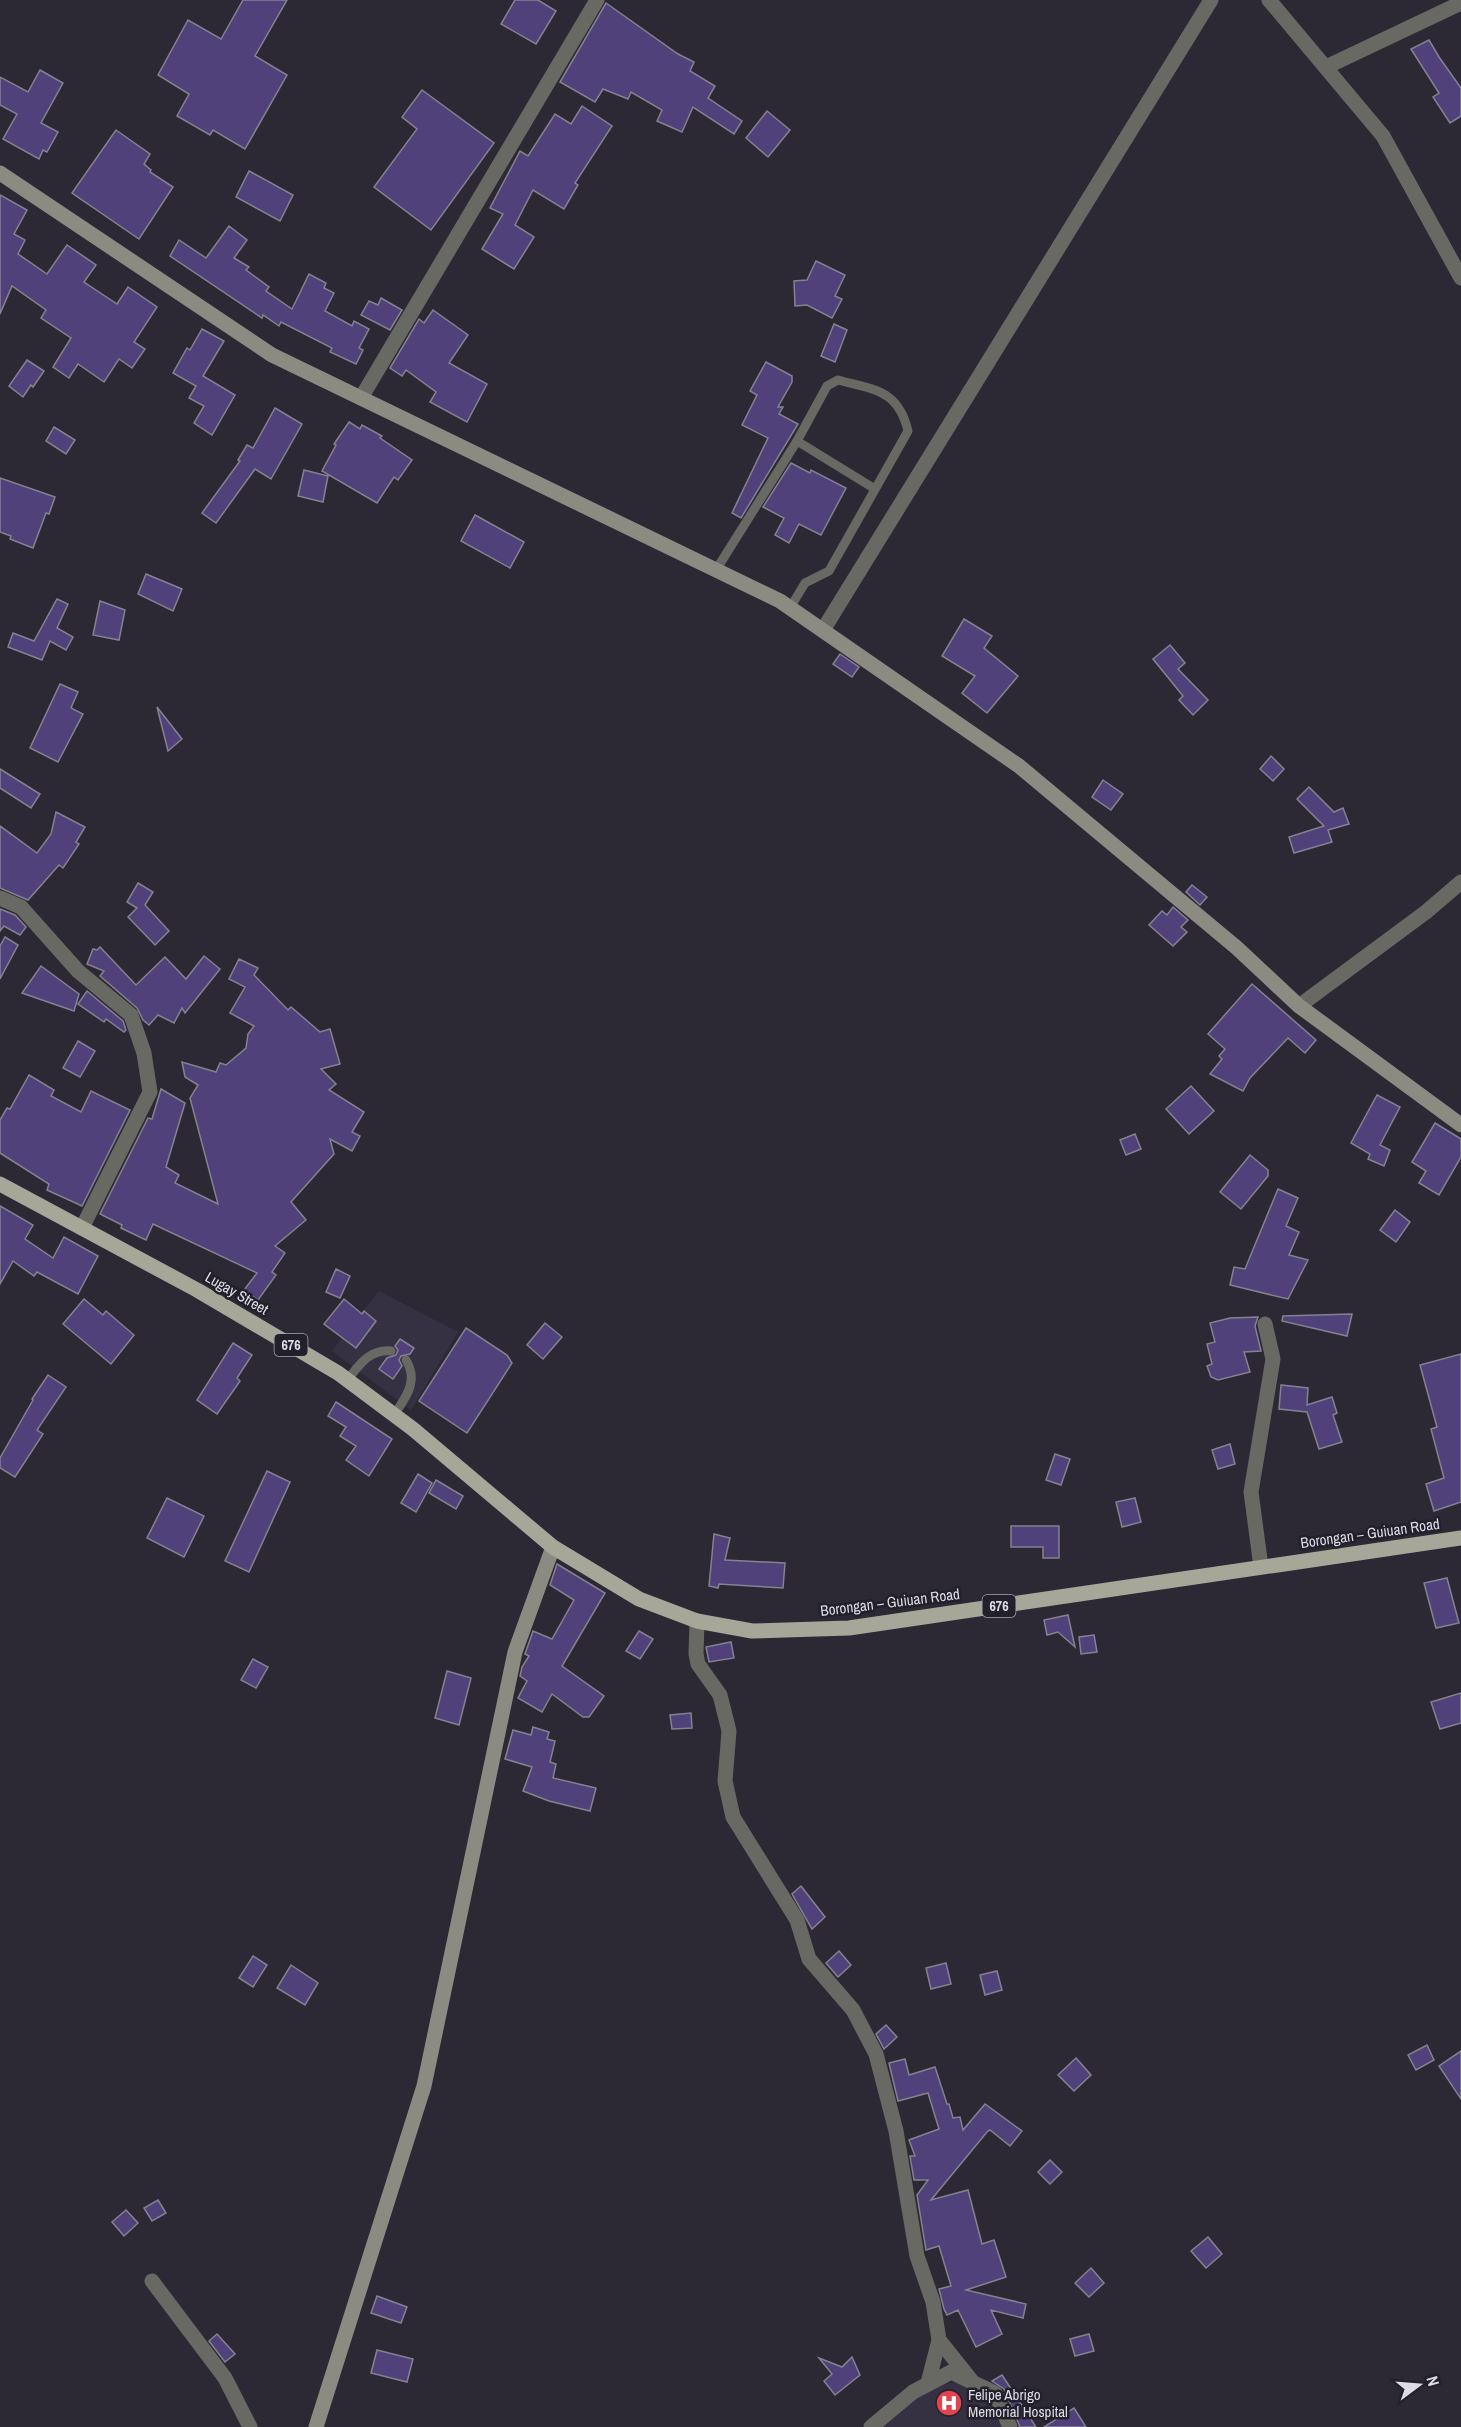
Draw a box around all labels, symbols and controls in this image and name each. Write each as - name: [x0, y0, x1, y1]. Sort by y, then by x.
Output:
- street label: Lugay Street: [202, 1266, 273, 1320]
- road number: 676: [274, 1334, 308, 1356]
- street label: Borongan – Guiuan Road: [1299, 1513, 1441, 1553]
- street label: Borongan – Guiuan Road: [819, 1583, 961, 1621]
- road number: 676: [982, 1595, 1016, 1617]
- north arrow: [1389, 2355, 1449, 2415]
- text: N: [1422, 2373, 1445, 2388]
- place label: Felipe Abrigo Memorial Hospital: [968, 2384, 1068, 2422]
- hospital icon: Felipe Abrigo Memorial Hospital: [934, 2388, 964, 2418]

